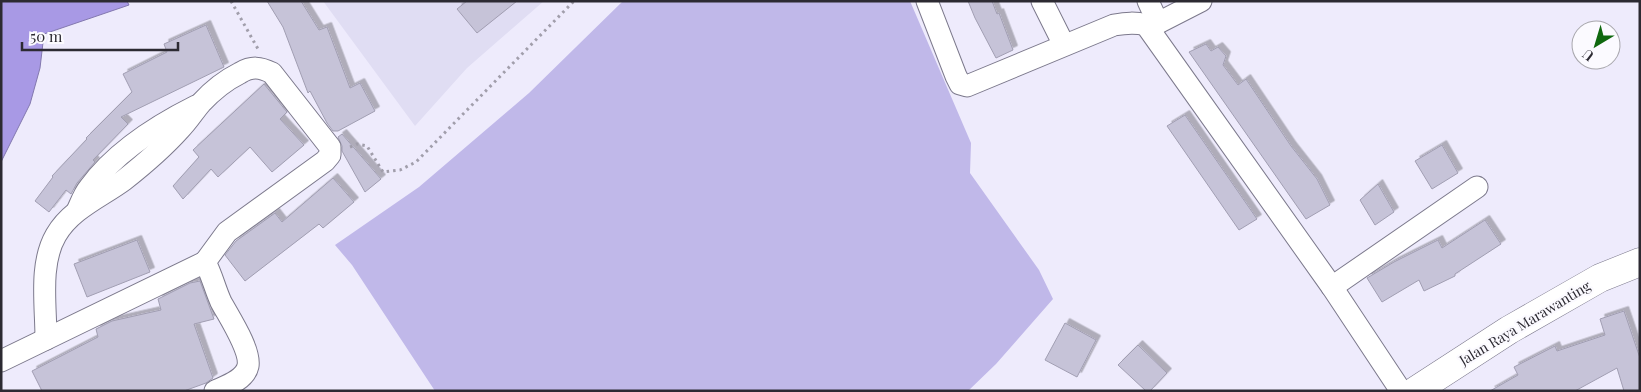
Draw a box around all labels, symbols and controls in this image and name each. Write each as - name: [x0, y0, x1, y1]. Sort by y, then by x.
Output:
- scale bar: [22, 20, 179, 52]
- north arrow: [1571, 20, 1621, 70]
- text: 50 m: [30, 26, 63, 46]
- text: U: [1578, 45, 1597, 66]
- street label: Jalan Raya Marawanting: [1455, 275, 1595, 370]

